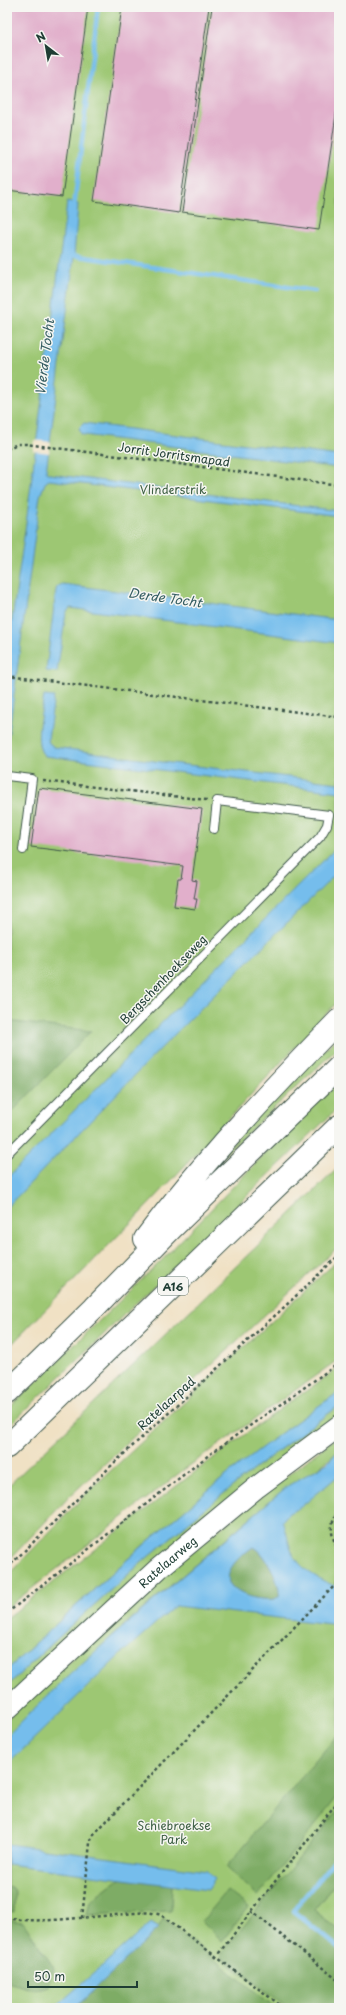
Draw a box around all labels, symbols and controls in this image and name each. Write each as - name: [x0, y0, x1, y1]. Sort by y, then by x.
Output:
- north arrow: [26, 26, 66, 66]
- text: N: [32, 27, 49, 47]
- water label: Vierde Tocht: [30, 316, 58, 396]
- street label: Jorrit Jorritsmapad: [117, 437, 231, 471]
- park label: Vlinderstrik: [140, 480, 206, 498]
- water label: Derde Tocht: [127, 582, 204, 612]
- street label: Bergschenhoekseweg: [115, 930, 211, 1028]
- road number: A16: [158, 1277, 188, 1295]
- street label: Ratelaarpad: [133, 1372, 199, 1434]
- street label: Ratelaarweg: [134, 1531, 201, 1592]
- park label: Schiebroekse Park: [137, 1816, 211, 1848]
- scale bar: [28, 1963, 137, 1989]
- text: 50 m: [34, 1967, 65, 1985]

